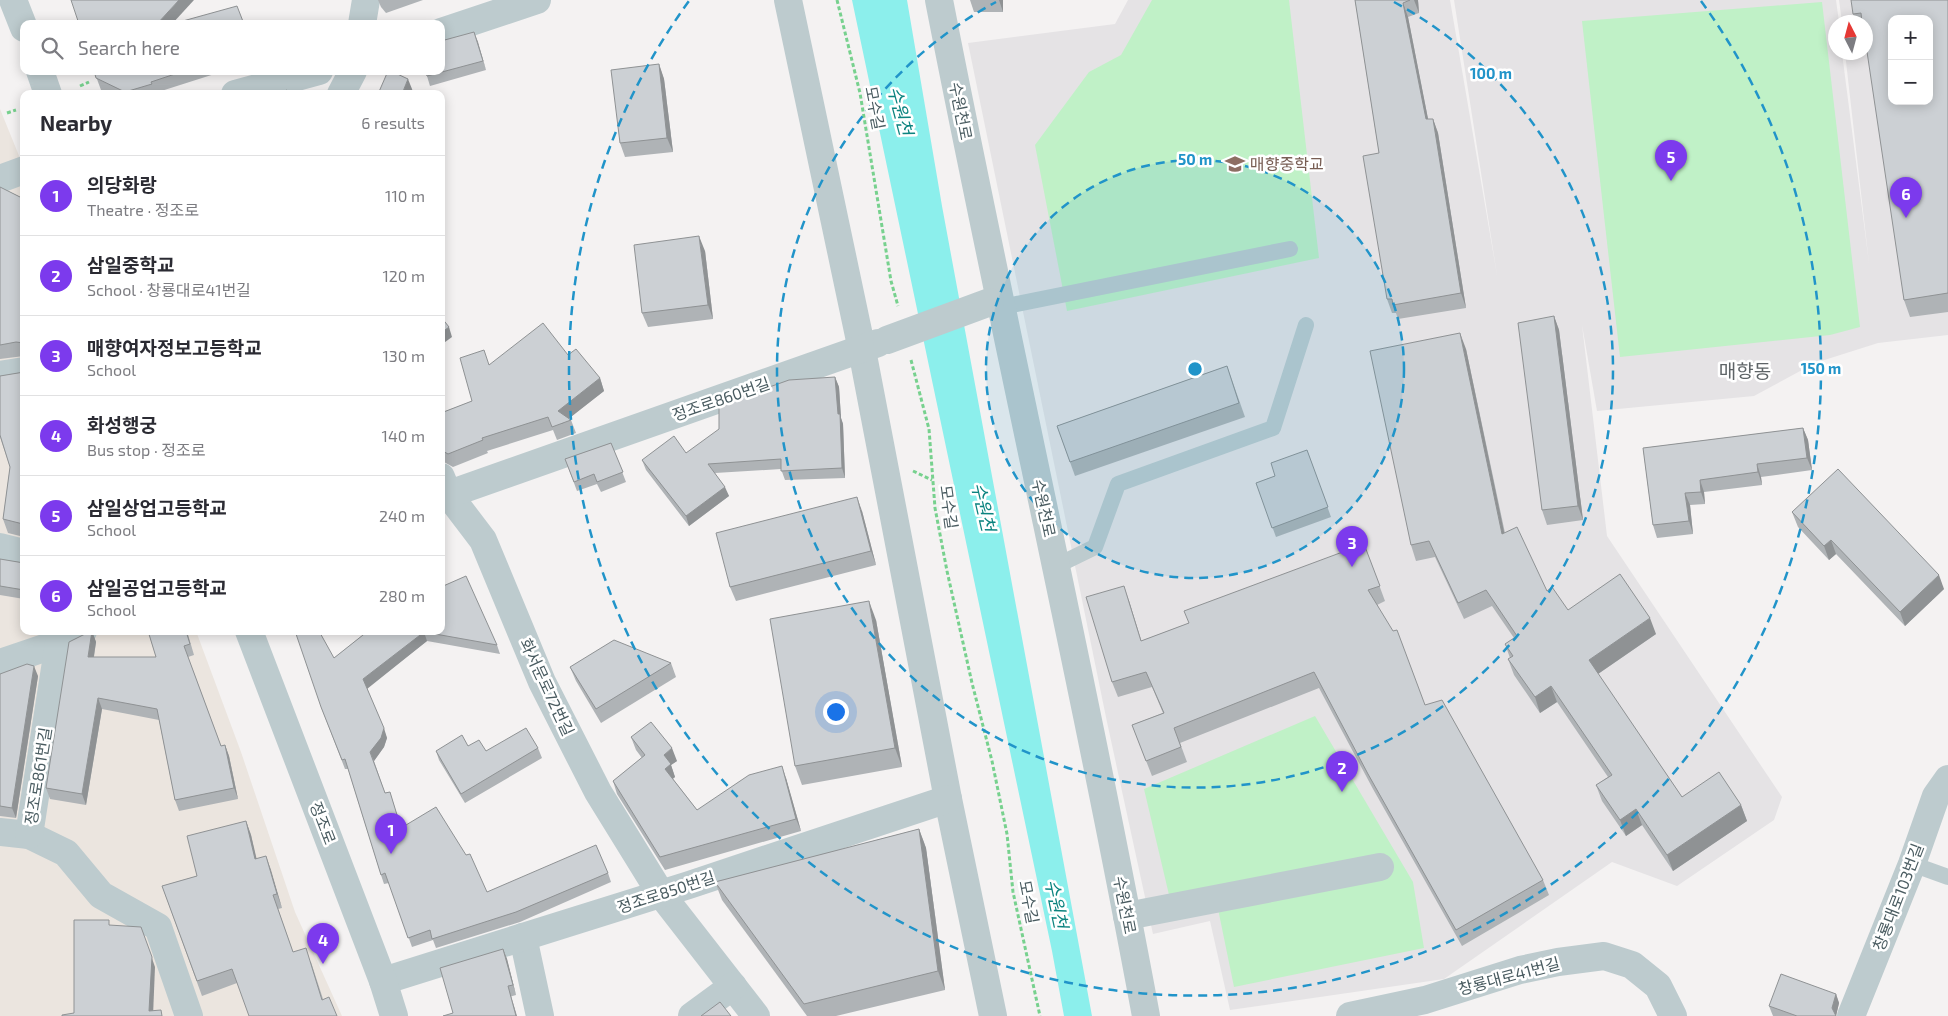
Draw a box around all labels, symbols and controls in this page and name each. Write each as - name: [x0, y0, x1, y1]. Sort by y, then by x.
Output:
- north arrow: [1828, 15, 1873, 60]
- map controls: [1888, 15, 1933, 105]
- button: +: [1888, 15, 1933, 60]
- search box: [20, 20, 445, 75]
- icon: search: [38, 34, 66, 62]
- text: Search here: [78, 36, 180, 59]
- button: −: [1888, 60, 1933, 105]
- text: 100 m: [1470, 64, 1512, 82]
- street label: 수원천로: [947, 80, 976, 142]
- street label: 모수길: [862, 84, 889, 131]
- water label: 수원천: [884, 84, 919, 140]
- text: Nearby: [40, 110, 112, 135]
- text: 6 results: [361, 113, 425, 132]
- pin: 5: [1655, 140, 1687, 181]
- text: 50 m: [1178, 150, 1212, 168]
- school or university icon: 매향중학교: [1224, 153, 1246, 175]
- place label: 매향중학교: [1250, 154, 1324, 173]
- text: 의당화랑: [87, 173, 157, 196]
- pin: 6: [1890, 177, 1922, 218]
- text: 1: [53, 186, 59, 205]
- text: 110 m: [385, 186, 425, 205]
- text: Theatre · 정조로: [87, 200, 199, 219]
- text: 삼일중학교: [87, 253, 174, 276]
- text: 2: [51, 266, 61, 285]
- text: 120 m: [382, 266, 425, 285]
- text: School · 창룡대로41번길: [87, 280, 251, 299]
- text: 매향여자정보고등학교: [87, 336, 262, 359]
- text: 3: [51, 346, 61, 365]
- text: 130 m: [383, 346, 425, 365]
- district label: 매향동: [1719, 359, 1771, 382]
- text: 150 m: [1801, 359, 1841, 377]
- text: School: [87, 360, 136, 379]
- centre of rings: [1186, 360, 1204, 378]
- street label: 정조로860번길: [669, 373, 772, 424]
- text: 화성행궁: [87, 413, 157, 436]
- text: 4: [51, 426, 61, 445]
- text: 140 m: [382, 426, 425, 445]
- text: Bus stop · 정조로: [87, 440, 205, 459]
- street label: 수원천로: [1029, 477, 1060, 539]
- water label: 수원천: [968, 480, 1001, 536]
- street label: 모수길: [937, 484, 962, 530]
- text: 삼일상업고등학교: [87, 496, 227, 519]
- text: 5: [52, 506, 60, 525]
- text: 240 m: [379, 506, 425, 525]
- text: School: [87, 520, 136, 539]
- pin: 3: [1336, 526, 1368, 567]
- text: 삼일공업고등학교: [87, 576, 227, 599]
- text: 6: [51, 586, 61, 605]
- text: 280 m: [379, 586, 425, 605]
- text: School: [87, 600, 136, 619]
- street label: 화서문로72번길: [517, 635, 578, 739]
- your location: [823, 699, 849, 725]
- street label: 정조로861번길: [20, 726, 55, 826]
- pin: 2: [1326, 751, 1358, 792]
- street label: 정조로: [307, 799, 340, 847]
- pin: 1: [375, 813, 407, 854]
- street label: 창룡대로103번길: [1868, 841, 1927, 953]
- street label: 정조로850번길: [615, 867, 717, 916]
- street label: 수원천로: [1111, 874, 1140, 936]
- water label: 수원천: [1041, 877, 1073, 933]
- street label: 모수길: [1016, 878, 1043, 925]
- pin: 4: [307, 923, 339, 964]
- street label: 창룡대로41번길: [1456, 953, 1562, 998]

